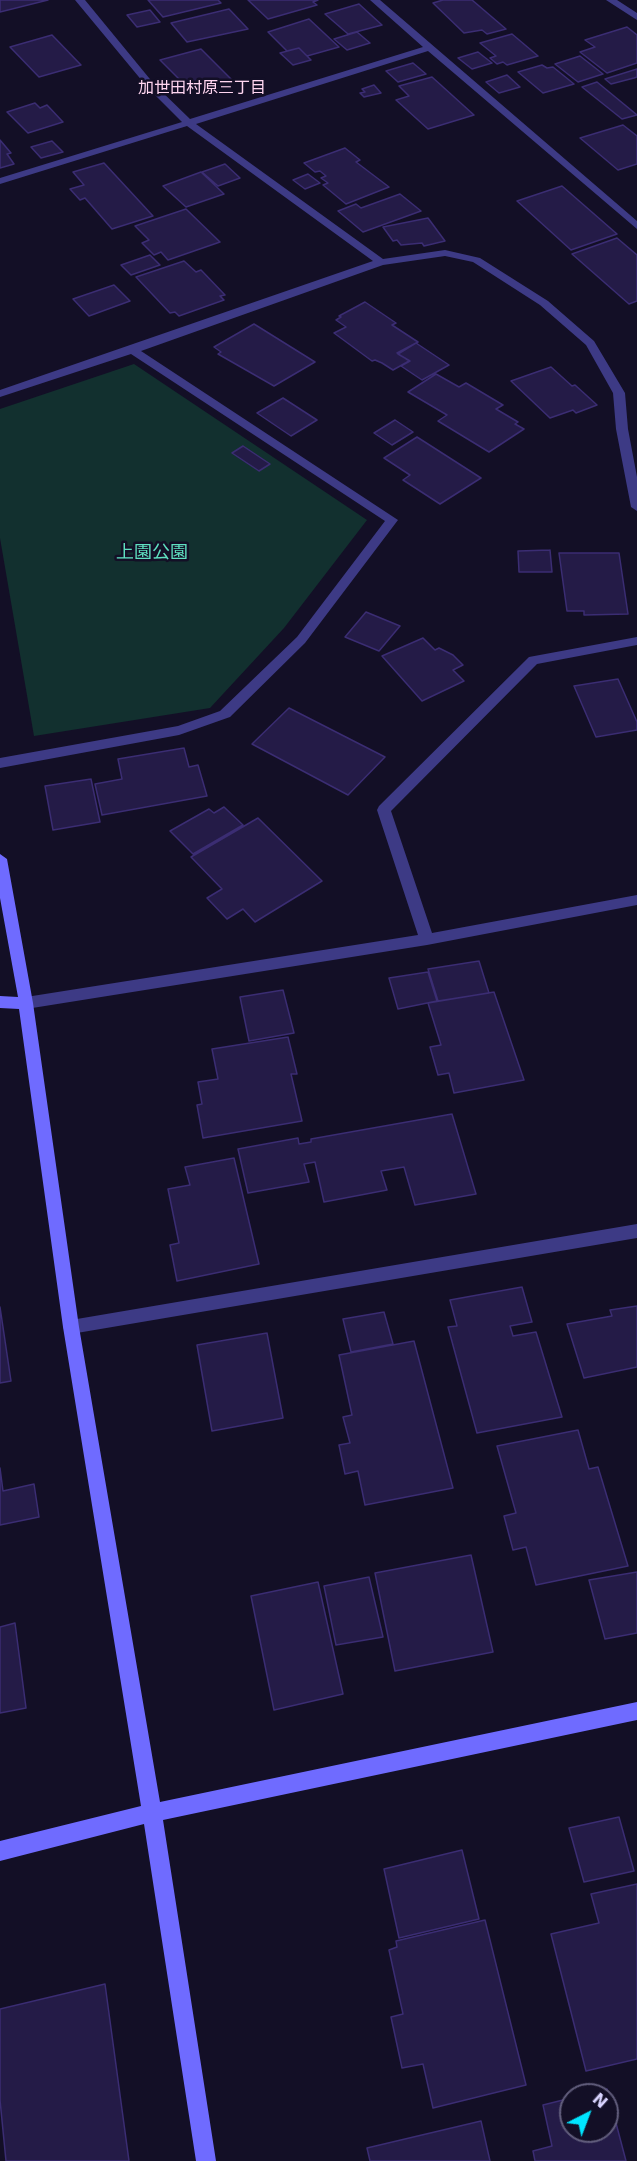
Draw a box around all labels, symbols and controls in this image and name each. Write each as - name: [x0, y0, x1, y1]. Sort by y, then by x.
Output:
- district label: 加世田村原三丁目: [138, 79, 266, 99]
- park label: 上園公園: [116, 542, 188, 564]
- north arrow: [559, 2083, 619, 2143]
- text: N: [589, 2089, 611, 2112]

